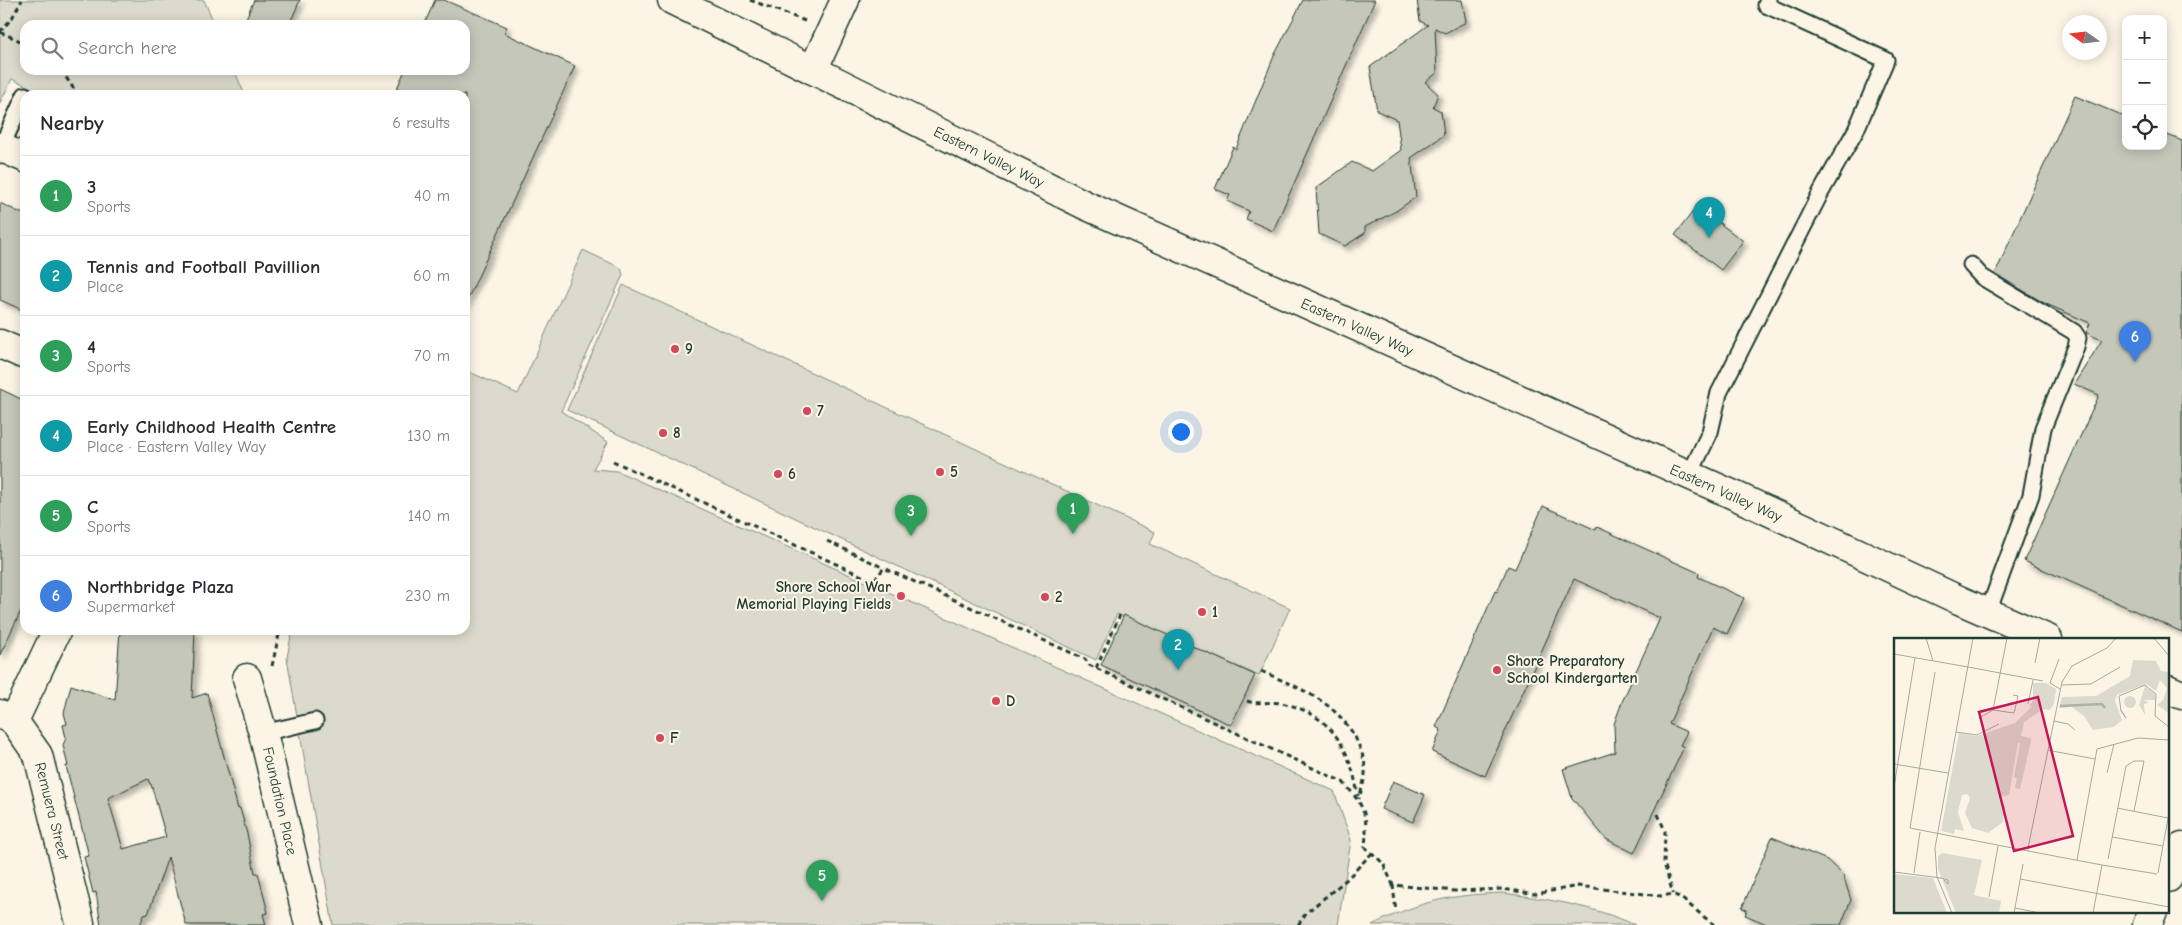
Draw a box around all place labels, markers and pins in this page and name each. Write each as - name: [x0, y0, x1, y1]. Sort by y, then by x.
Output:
- pin: 4: [1693, 197, 1725, 238]
- pin: 6: [2119, 321, 2151, 362]
- place label: 9: [685, 340, 693, 358]
- marker: 9: [669, 343, 681, 355]
- place label: 7: [817, 402, 824, 420]
- marker: 7: [801, 405, 813, 417]
- place label: 8: [673, 424, 681, 442]
- marker: 8: [657, 427, 669, 439]
- place label: 5: [950, 463, 958, 481]
- place label: 6: [788, 465, 796, 483]
- marker: 5: [934, 466, 946, 478]
- marker: 6: [772, 468, 784, 480]
- pin: 1: [1057, 493, 1089, 534]
- pin: 3: [895, 495, 927, 536]
- place label: Shore School War Memorial Playing Fields: [737, 578, 891, 613]
- place label: 2: [1055, 588, 1062, 606]
- marker: Shore School War Memorial Playing Fields: [895, 590, 907, 602]
- marker: 2: [1039, 591, 1051, 603]
- place label: 1: [1212, 603, 1218, 621]
- marker: 1: [1196, 606, 1208, 618]
- pin: 2: [1162, 629, 1194, 670]
- place label: Shore Preparatory School Kindergarten: [1507, 652, 1638, 687]
- marker: Shore Preparatory School Kindergarten: [1491, 664, 1503, 676]
- place label: D: [1006, 692, 1015, 710]
- marker: D: [990, 695, 1002, 707]
- place label: F: [670, 729, 679, 747]
- marker: F: [654, 732, 666, 744]
- pin: 5: [806, 860, 838, 901]

